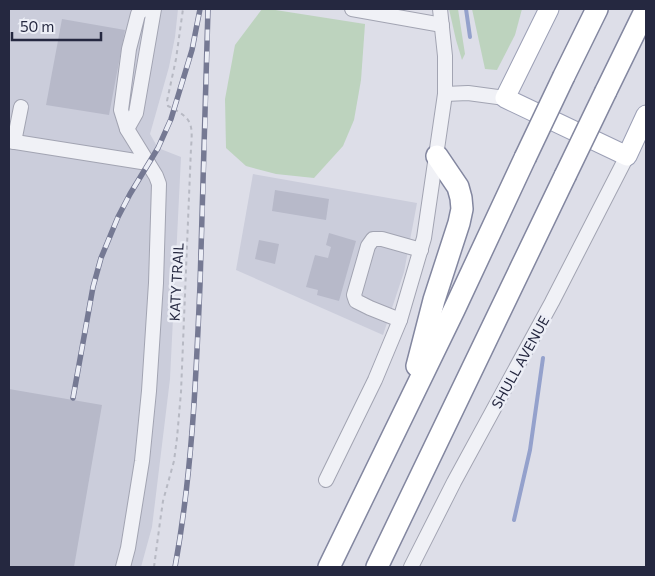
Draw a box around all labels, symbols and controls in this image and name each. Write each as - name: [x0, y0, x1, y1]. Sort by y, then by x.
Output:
- scale bar: [12, 10, 101, 42]
- text: 50 m: [20, 17, 54, 35]
- street label: KATY TRAIL: [165, 242, 187, 322]
- street label: SHULL AVENUE: [488, 313, 552, 411]

